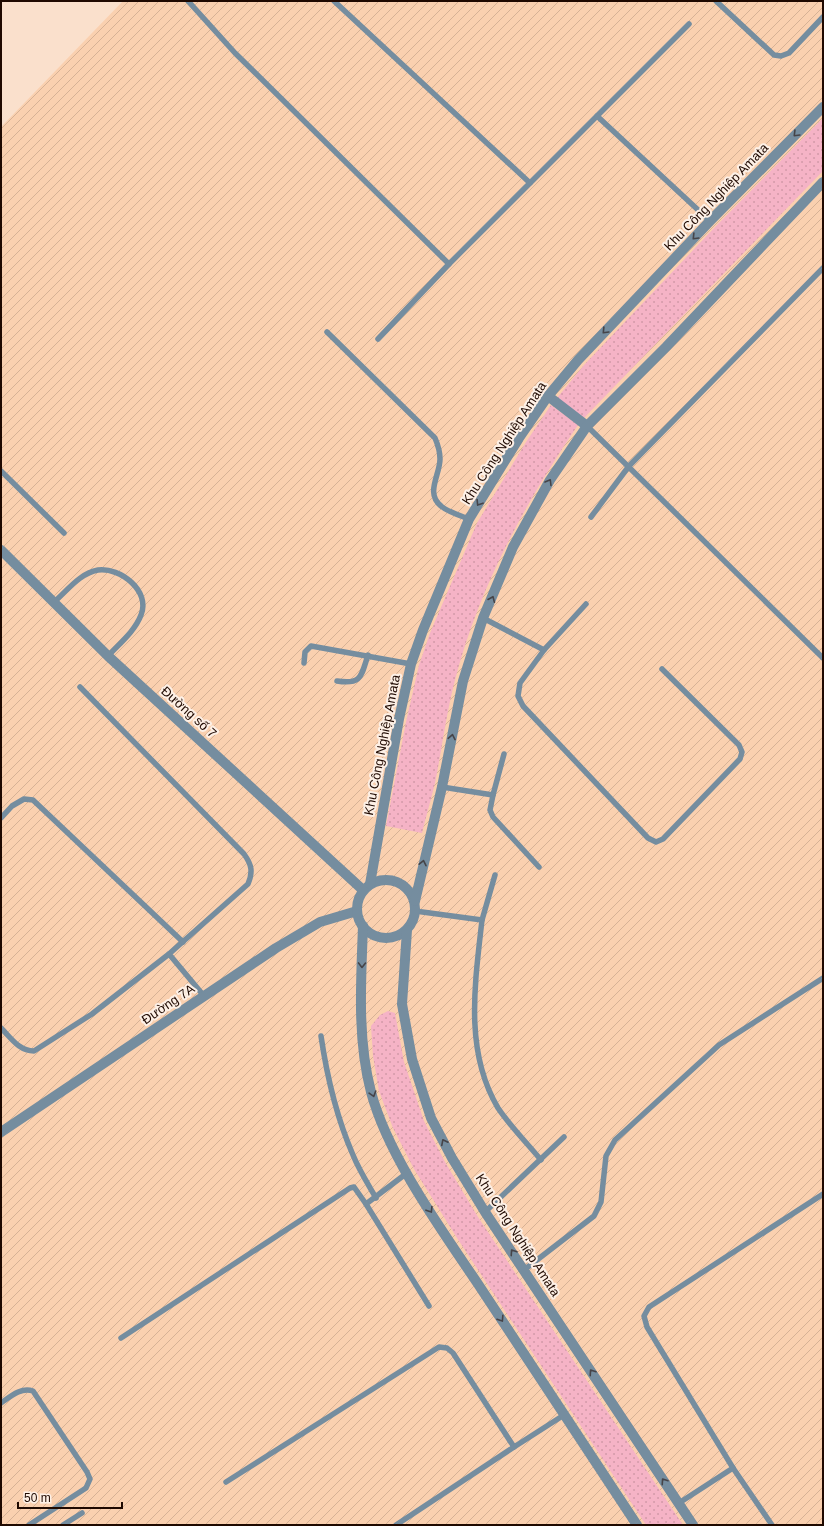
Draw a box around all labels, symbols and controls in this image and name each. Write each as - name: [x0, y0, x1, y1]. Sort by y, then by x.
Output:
- one-way arrow: [793, 129, 800, 137]
- street label: Khu Công Nghiệp Amata: [661, 140, 772, 254]
- one-way arrow: [692, 232, 699, 240]
- one-way arrow: [602, 326, 610, 334]
- street label: Khu Công Nghiệp Amata: [459, 378, 550, 507]
- one-way arrow: [545, 479, 552, 486]
- one-way arrow: [477, 499, 484, 506]
- one-way arrow: [487, 595, 495, 602]
- street label: Khu Công Nghiệp Amata: [361, 673, 403, 817]
- street label: Đường số 7: [158, 683, 220, 741]
- one-way arrow: [447, 733, 455, 740]
- one-way arrow: [419, 860, 427, 866]
- one-way arrow: [358, 962, 366, 968]
- street label: Đường 7A: [139, 981, 198, 1027]
- one-way arrow: [368, 1091, 377, 1098]
- one-way arrow: [441, 1139, 449, 1146]
- street label: Khu Công Nghiệp Amata: [473, 1171, 564, 1300]
- one-way arrow: [426, 1206, 433, 1213]
- one-way arrow: [511, 1250, 518, 1257]
- one-way arrow: [496, 1315, 503, 1322]
- one-way arrow: [590, 1369, 597, 1376]
- one-way arrow: [662, 1478, 669, 1485]
- scale bar: [18, 1484, 122, 1510]
- text: 50 m: [24, 1491, 51, 1505]

